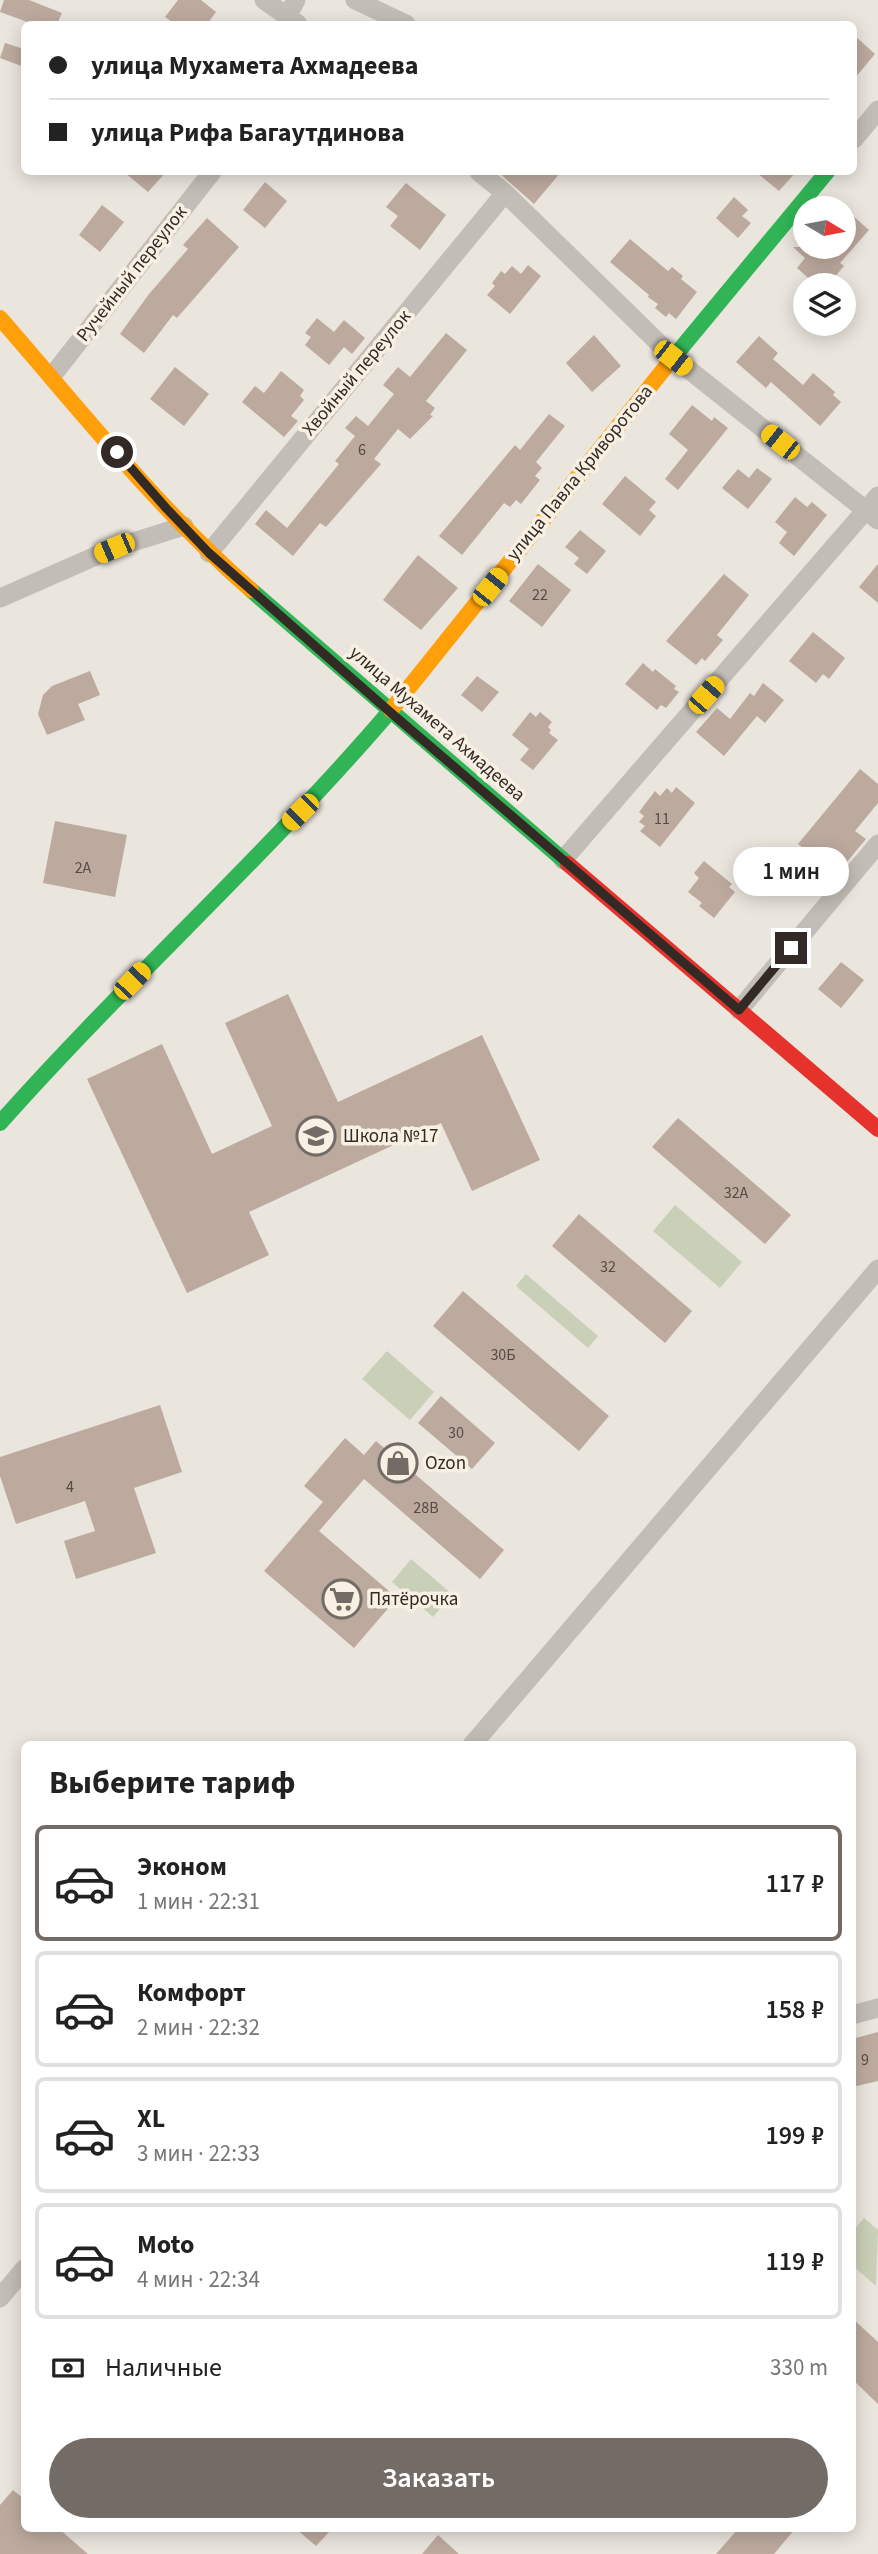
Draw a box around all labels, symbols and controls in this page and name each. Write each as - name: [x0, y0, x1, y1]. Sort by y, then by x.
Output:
- text: улица Мухамета Ахмадеева: [91, 47, 418, 84]
- text: улица Рифа Багаутдинова: [91, 114, 405, 151]
- north arrow: [793, 196, 856, 259]
- map controls: [793, 196, 856, 336]
- street label: Ручейный переулок: [70, 200, 194, 348]
- button: layers: [793, 273, 856, 336]
- street label: Хвойный переулок: [296, 304, 418, 442]
- car: [650, 337, 697, 379]
- street label: улица Павла Криворотова: [500, 379, 660, 567]
- car: [757, 421, 804, 463]
- route start: [101, 436, 133, 468]
- house number: 6: [358, 439, 366, 461]
- car: [91, 530, 138, 566]
- car: [469, 564, 512, 610]
- house number: 22: [532, 584, 548, 606]
- street label: улица Мухамета Ахмадеева: [343, 640, 531, 808]
- car: [685, 672, 728, 718]
- car: [278, 790, 323, 834]
- house number: 11: [654, 808, 670, 830]
- callout: 1 мин: [733, 846, 849, 895]
- text: 1 мин: [762, 855, 820, 888]
- house number: 2А: [75, 857, 92, 879]
- route end: [775, 932, 807, 964]
- car: [110, 959, 155, 1003]
- school or university icon: Школа №17: [295, 1115, 337, 1157]
- place label: Школа №17: [343, 1123, 438, 1150]
- house number: 32А: [724, 1182, 749, 1204]
- house number: 32: [600, 1256, 616, 1278]
- house number: 30Б: [490, 1344, 516, 1366]
- house number: 30: [448, 1422, 464, 1444]
- shop icon: Ozon: [377, 1442, 419, 1484]
- place label: Ozon: [425, 1450, 466, 1477]
- house number: 4: [66, 1476, 74, 1498]
- house number: 28В: [413, 1497, 439, 1519]
- supermarket icon: Пятёрочка: [321, 1578, 363, 1620]
- place label: Пятёрочка: [369, 1586, 458, 1613]
- text: Выберите тариф: [49, 1760, 296, 1806]
- text: Эконом: [137, 1848, 227, 1885]
- icon: car: [53, 1852, 116, 1915]
- text: 117 ₽: [765, 1865, 824, 1902]
- text: 1 мин · 22:31: [137, 1885, 260, 1918]
- text: Комфорт: [137, 1974, 246, 2011]
- icon: car: [53, 1978, 116, 2041]
- text: 158 ₽: [765, 1991, 824, 2028]
- text: 2 мин · 22:32: [137, 2011, 260, 2044]
- house number: 9: [861, 2049, 869, 2071]
- text: XL: [137, 2100, 165, 2137]
- icon: car: [53, 2104, 116, 2167]
- text: 199 ₽: [765, 2117, 824, 2154]
- text: 3 мин · 22:33: [137, 2137, 260, 2170]
- text: Moto: [137, 2226, 194, 2263]
- icon: car: [53, 2230, 116, 2293]
- text: 119 ₽: [765, 2243, 824, 2280]
- text: 4 мин · 22:34: [137, 2263, 260, 2296]
- icon: cash: [49, 2349, 87, 2387]
- text: Наличные: [105, 2349, 222, 2386]
- text: 330 m: [770, 2351, 828, 2384]
- button: Заказать: [49, 2438, 828, 2518]

